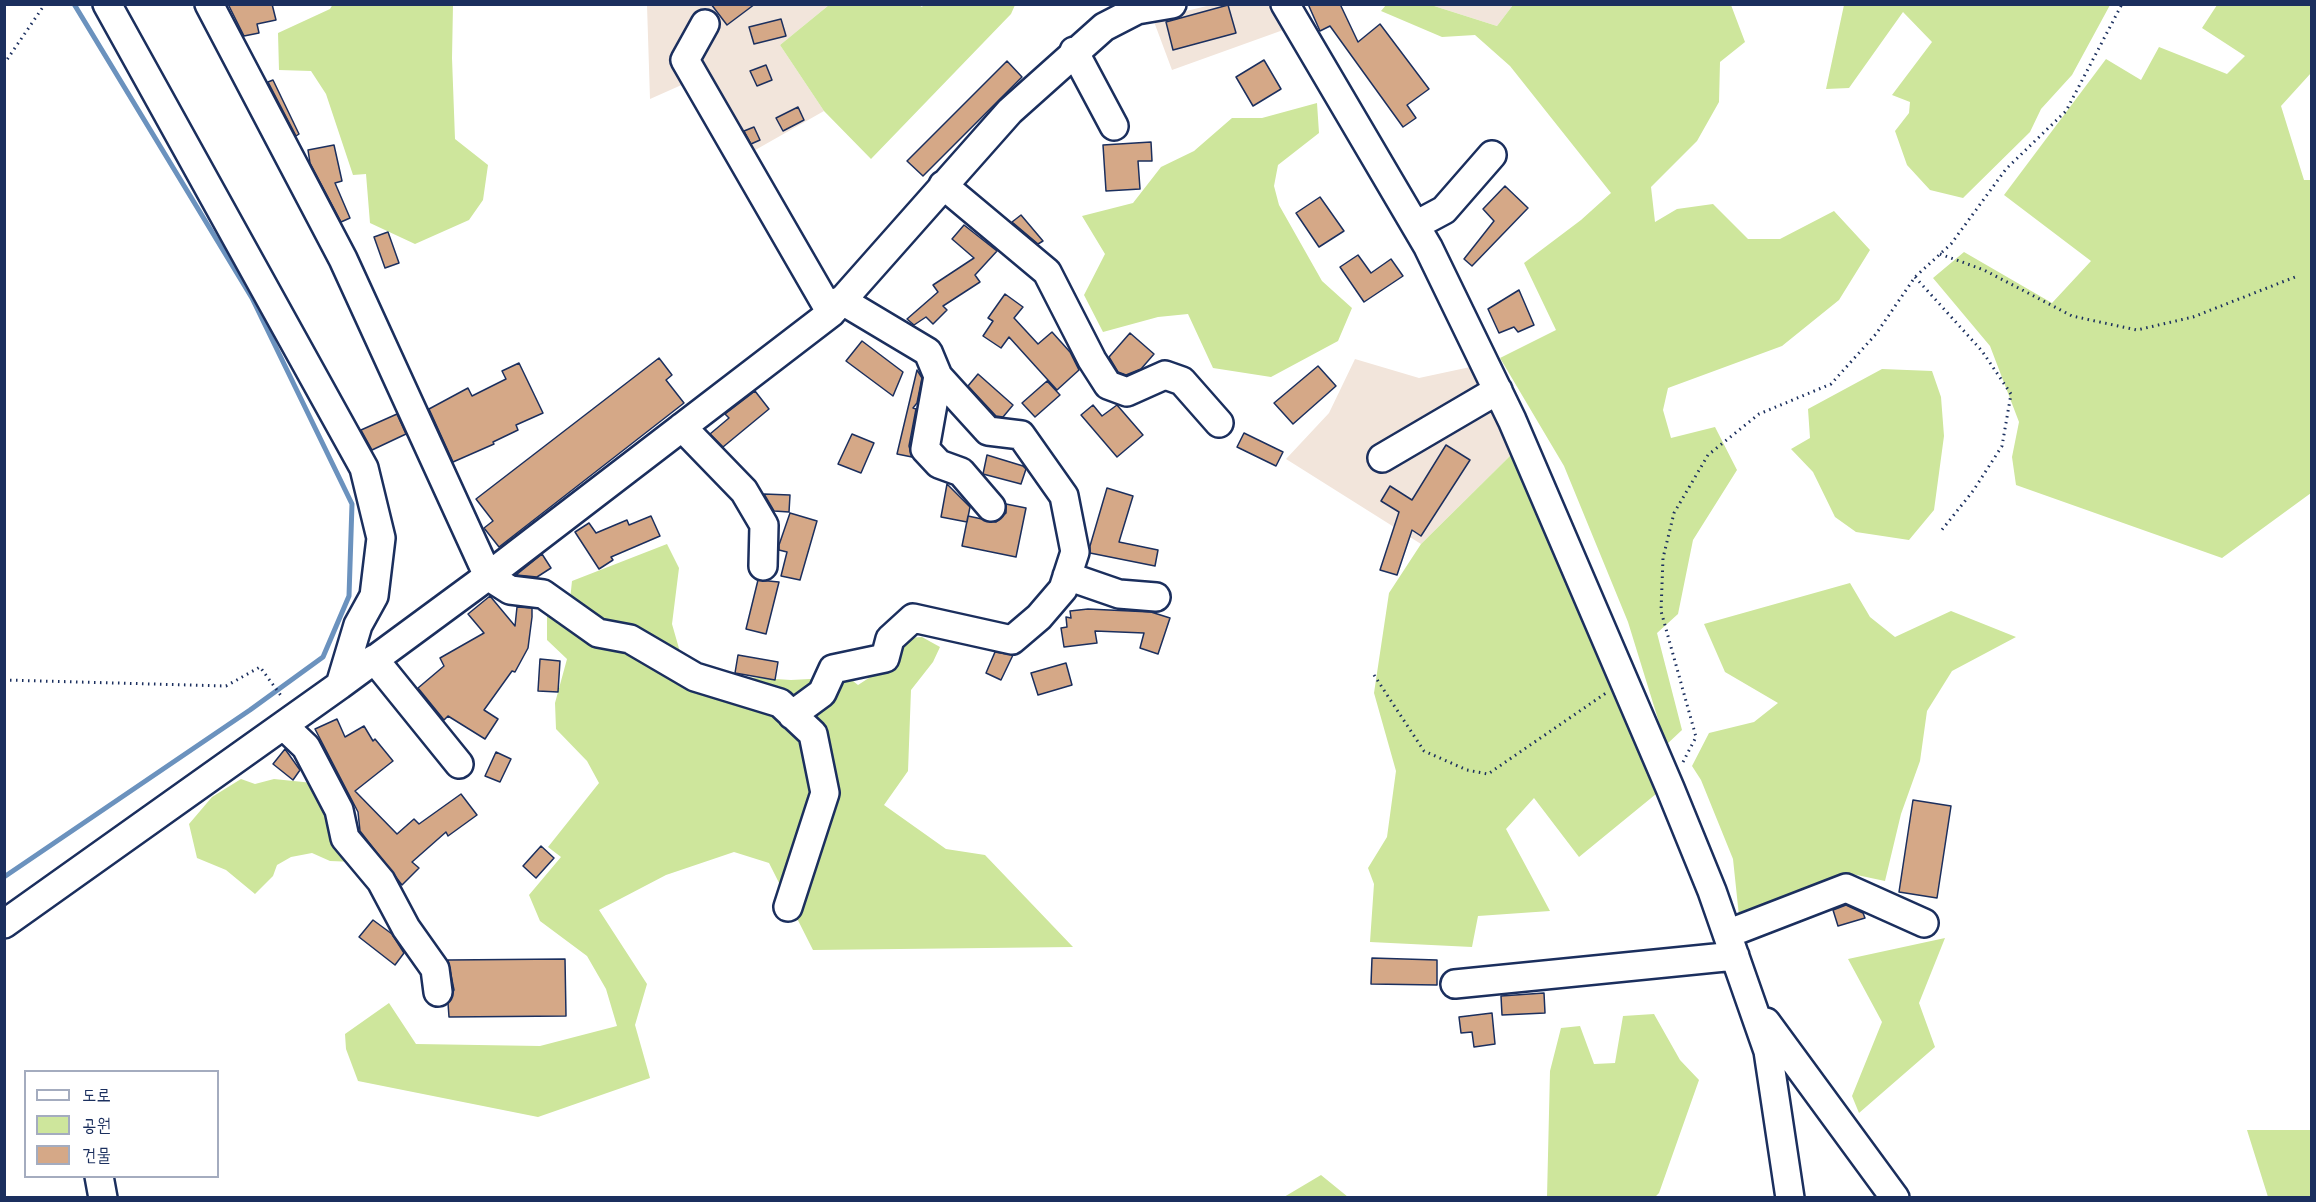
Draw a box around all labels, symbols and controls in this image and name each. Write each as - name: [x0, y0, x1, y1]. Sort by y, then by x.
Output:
- legend: [24, 1070, 219, 1178]
- text: 도로: [82, 1083, 111, 1108]
- text: 공원: [82, 1113, 111, 1138]
- text: 건물: [82, 1143, 111, 1168]

